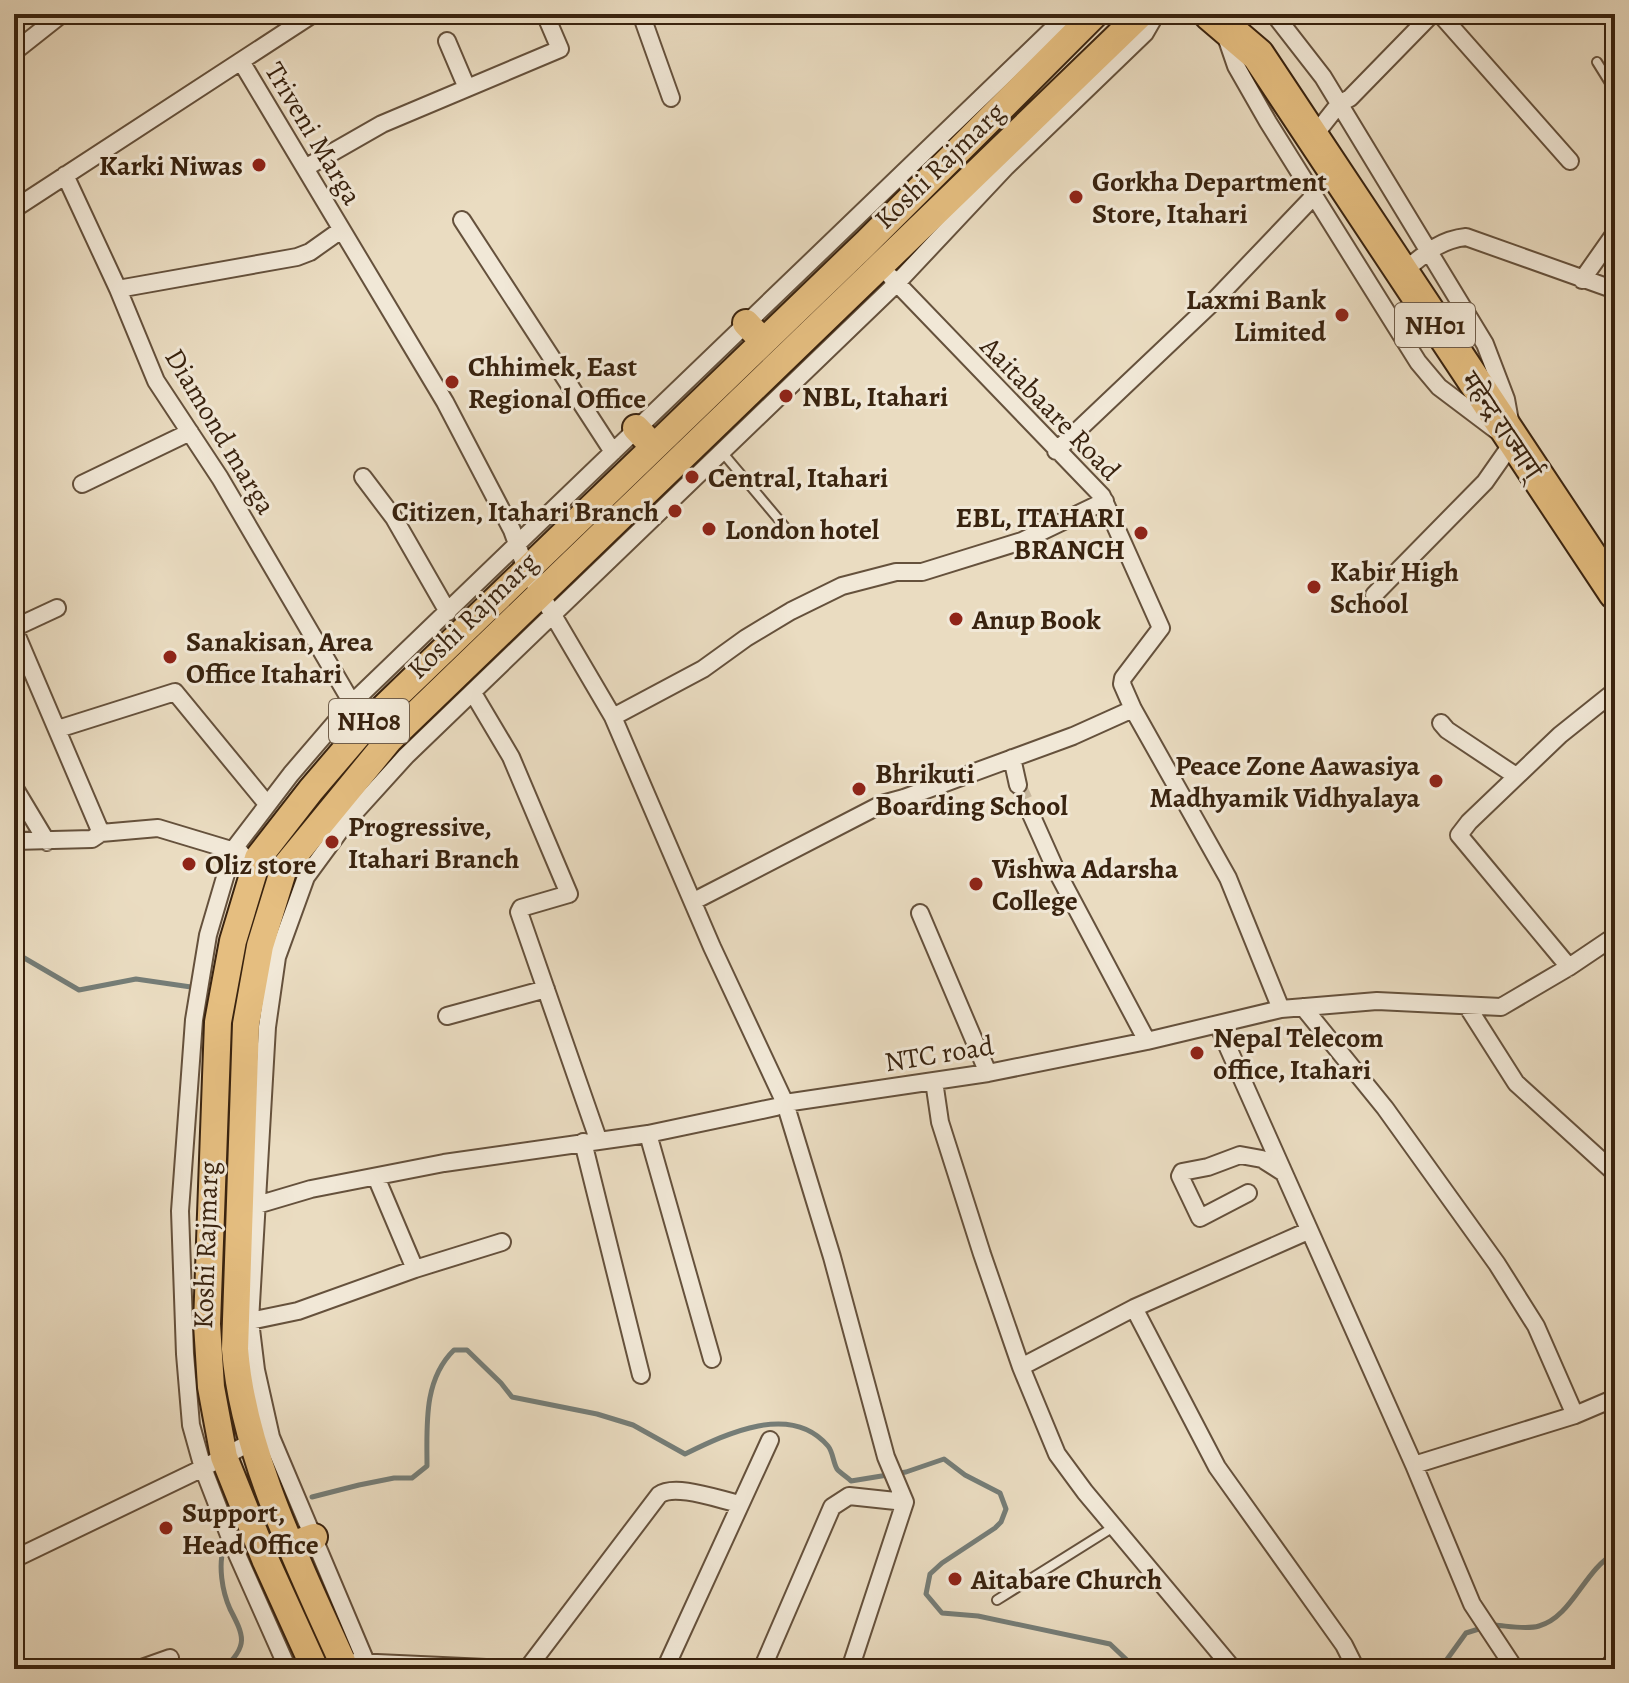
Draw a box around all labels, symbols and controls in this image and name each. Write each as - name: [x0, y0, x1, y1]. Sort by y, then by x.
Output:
- street label: Triveni Marga: [256, 55, 371, 212]
- street label: Koshi Rajmarg: [866, 94, 1013, 238]
- place label: Karki Niwas: [99, 147, 243, 185]
- marker: Karki Niwas: [250, 156, 268, 174]
- place label: Gorkha Department Store, Itahari: [1092, 163, 1327, 233]
- marker: Gorkha Department Store, Itahari: [1067, 188, 1085, 206]
- place label: Laxmi Bank Limited: [1186, 281, 1327, 351]
- road number: NH01: [1395, 303, 1475, 347]
- marker: Laxmi Bank Limited: [1333, 306, 1351, 324]
- street label: Aaitabaare Road: [971, 328, 1129, 490]
- street label: Diamond marga: [156, 341, 285, 522]
- place label: Chhimek, East Regional Office: [468, 348, 646, 418]
- street label: महेन्द्र राज्मार्ग्: [1450, 363, 1553, 490]
- marker: Chhimek, East Regional Office: [443, 373, 461, 391]
- place label: NBL, Itahari: [802, 378, 948, 416]
- marker: NBL, Itahari: [777, 387, 795, 405]
- place label: Central, Itahari: [708, 459, 888, 497]
- marker: Central, Itahari: [683, 468, 701, 486]
- place label: Citizen, Itahari Branch: [392, 493, 659, 531]
- place label: EBL, ITAHARI BRANCH: [956, 499, 1125, 569]
- marker: Citizen, Itahari Branch: [666, 502, 684, 520]
- place label: London hotel: [725, 511, 880, 549]
- marker: London hotel: [700, 520, 718, 538]
- marker: EBL, ITAHARI BRANCH: [1132, 524, 1150, 542]
- street label: Koshi Rajmarg: [399, 544, 546, 688]
- place label: Kabir High School: [1330, 553, 1459, 623]
- marker: Kabir High School: [1305, 578, 1323, 596]
- place label: Anup Book: [971, 601, 1101, 639]
- marker: Anup Book: [947, 610, 965, 628]
- place label: Sanakisan, Area Office Itahari: [186, 623, 374, 693]
- marker: Sanakisan, Area Office Itahari: [161, 648, 179, 666]
- road number: NH08: [329, 699, 409, 743]
- place label: Peace Zone Aawasiya Madhyamik Vidhyalaya: [1149, 747, 1420, 817]
- place label: Bhrikuti Boarding School: [875, 755, 1068, 825]
- marker: Peace Zone Aawasiya Madhyamik Vidhyalaya: [1427, 772, 1445, 790]
- marker: Bhrikuti Boarding School: [850, 780, 868, 798]
- place label: Progressive, Itahari Branch: [348, 808, 519, 878]
- marker: Progressive, Itahari Branch: [323, 833, 341, 851]
- place label: Oliz store: [205, 846, 317, 884]
- place label: Vishwa Adarsha College: [991, 850, 1179, 920]
- marker: Oliz store: [180, 855, 198, 873]
- marker: Vishwa Adarsha College: [967, 875, 985, 893]
- place label: Nepal Telecom office, Itahari: [1213, 1019, 1384, 1089]
- street label: NTC road: [882, 1026, 997, 1081]
- marker: Nepal Telecom office, Itahari: [1188, 1044, 1206, 1062]
- street label: Koshi Rajmarg: [184, 1160, 228, 1330]
- place label: Support, Head Office: [182, 1494, 319, 1564]
- marker: Support, Head Office: [157, 1519, 175, 1537]
- place label: Aitabare Church: [970, 1561, 1162, 1599]
- marker: Aitabare Church: [946, 1570, 964, 1588]

